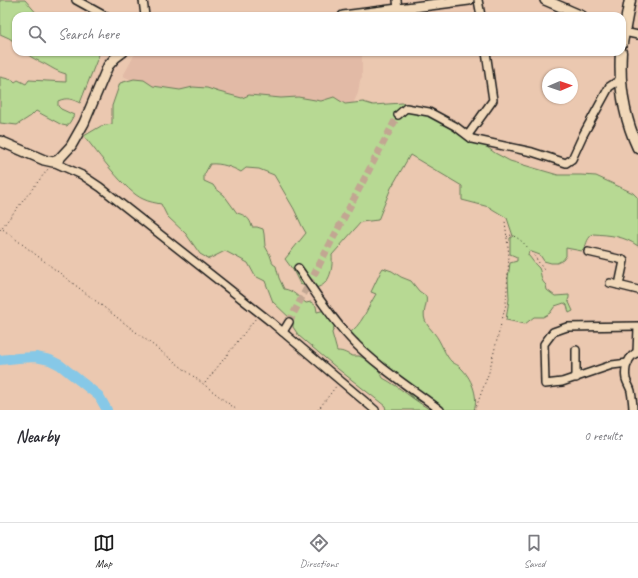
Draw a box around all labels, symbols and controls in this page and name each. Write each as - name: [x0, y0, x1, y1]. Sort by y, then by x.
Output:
- search box: [12, 12, 626, 56]
- icon: search: [26, 23, 48, 45]
- text: Search here: [58, 25, 119, 44]
- north arrow: [542, 68, 578, 104]
- text: Nearby: [16, 426, 59, 447]
- text: 0 results: [584, 428, 622, 444]
- tab: Map: [93, 532, 115, 570]
- tab: Directions: [300, 532, 338, 570]
- tab: Saved: [523, 532, 545, 570]

